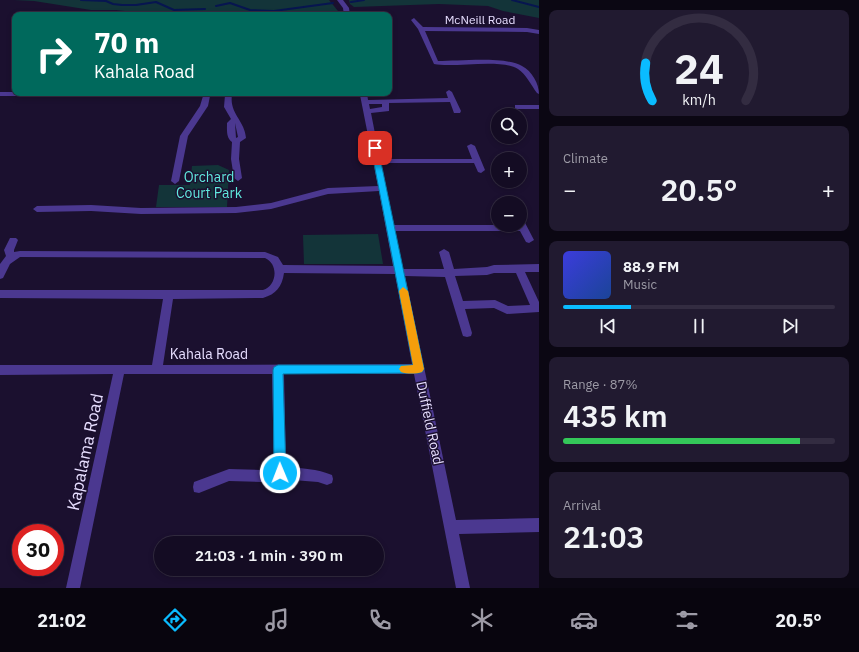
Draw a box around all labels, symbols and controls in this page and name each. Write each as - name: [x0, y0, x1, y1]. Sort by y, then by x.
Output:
- street label: McNeill Road: [445, 12, 515, 27]
- text: 70 m: [94, 24, 159, 61]
- icon: right: [28, 28, 80, 80]
- text: 24: [674, 41, 724, 95]
- text: Kahala Road: [94, 60, 195, 83]
- text: km/h: [682, 89, 716, 108]
- map controls: [491, 108, 527, 232]
- button: search: [491, 108, 527, 144]
- pin: [358, 131, 392, 165]
- icon: arrive: [364, 137, 386, 159]
- text: Climate: [563, 150, 608, 167]
- button: +: [491, 152, 527, 188]
- park label: Orchard Court Park: [176, 168, 243, 202]
- text: 20.5°: [660, 170, 738, 209]
- text: −: [563, 175, 576, 204]
- text: +: [822, 175, 835, 204]
- button: −: [491, 196, 527, 232]
- text: 88.9 FM: [623, 257, 679, 276]
- text: Music: [623, 276, 657, 293]
- icon: previous: [597, 315, 619, 337]
- icon: pause: [688, 315, 710, 337]
- icon: next: [779, 315, 801, 337]
- street label: Kahala Road: [170, 345, 248, 363]
- text: Range · 87%: [563, 376, 637, 393]
- street label: Duffield Road: [412, 380, 448, 466]
- street label: Kapalama Road: [62, 391, 108, 513]
- text: 435 km: [563, 396, 668, 435]
- position arrow: [259, 452, 301, 494]
- text: Arrival: [563, 497, 601, 514]
- text: 21:03: [563, 517, 645, 556]
- speed limit sign: 30: [12, 524, 64, 576]
- text: 21:03 · 1 min · 390 m: [195, 546, 343, 565]
- icon: directions: [161, 606, 189, 634]
- icon: music: [263, 606, 291, 634]
- icon: phone: [366, 606, 394, 634]
- icon: climate: [468, 606, 496, 634]
- icon: car: [570, 606, 598, 634]
- icon: filters: [673, 606, 701, 634]
- text: 21:02: [37, 609, 86, 632]
- text: 20.5°: [775, 609, 822, 632]

